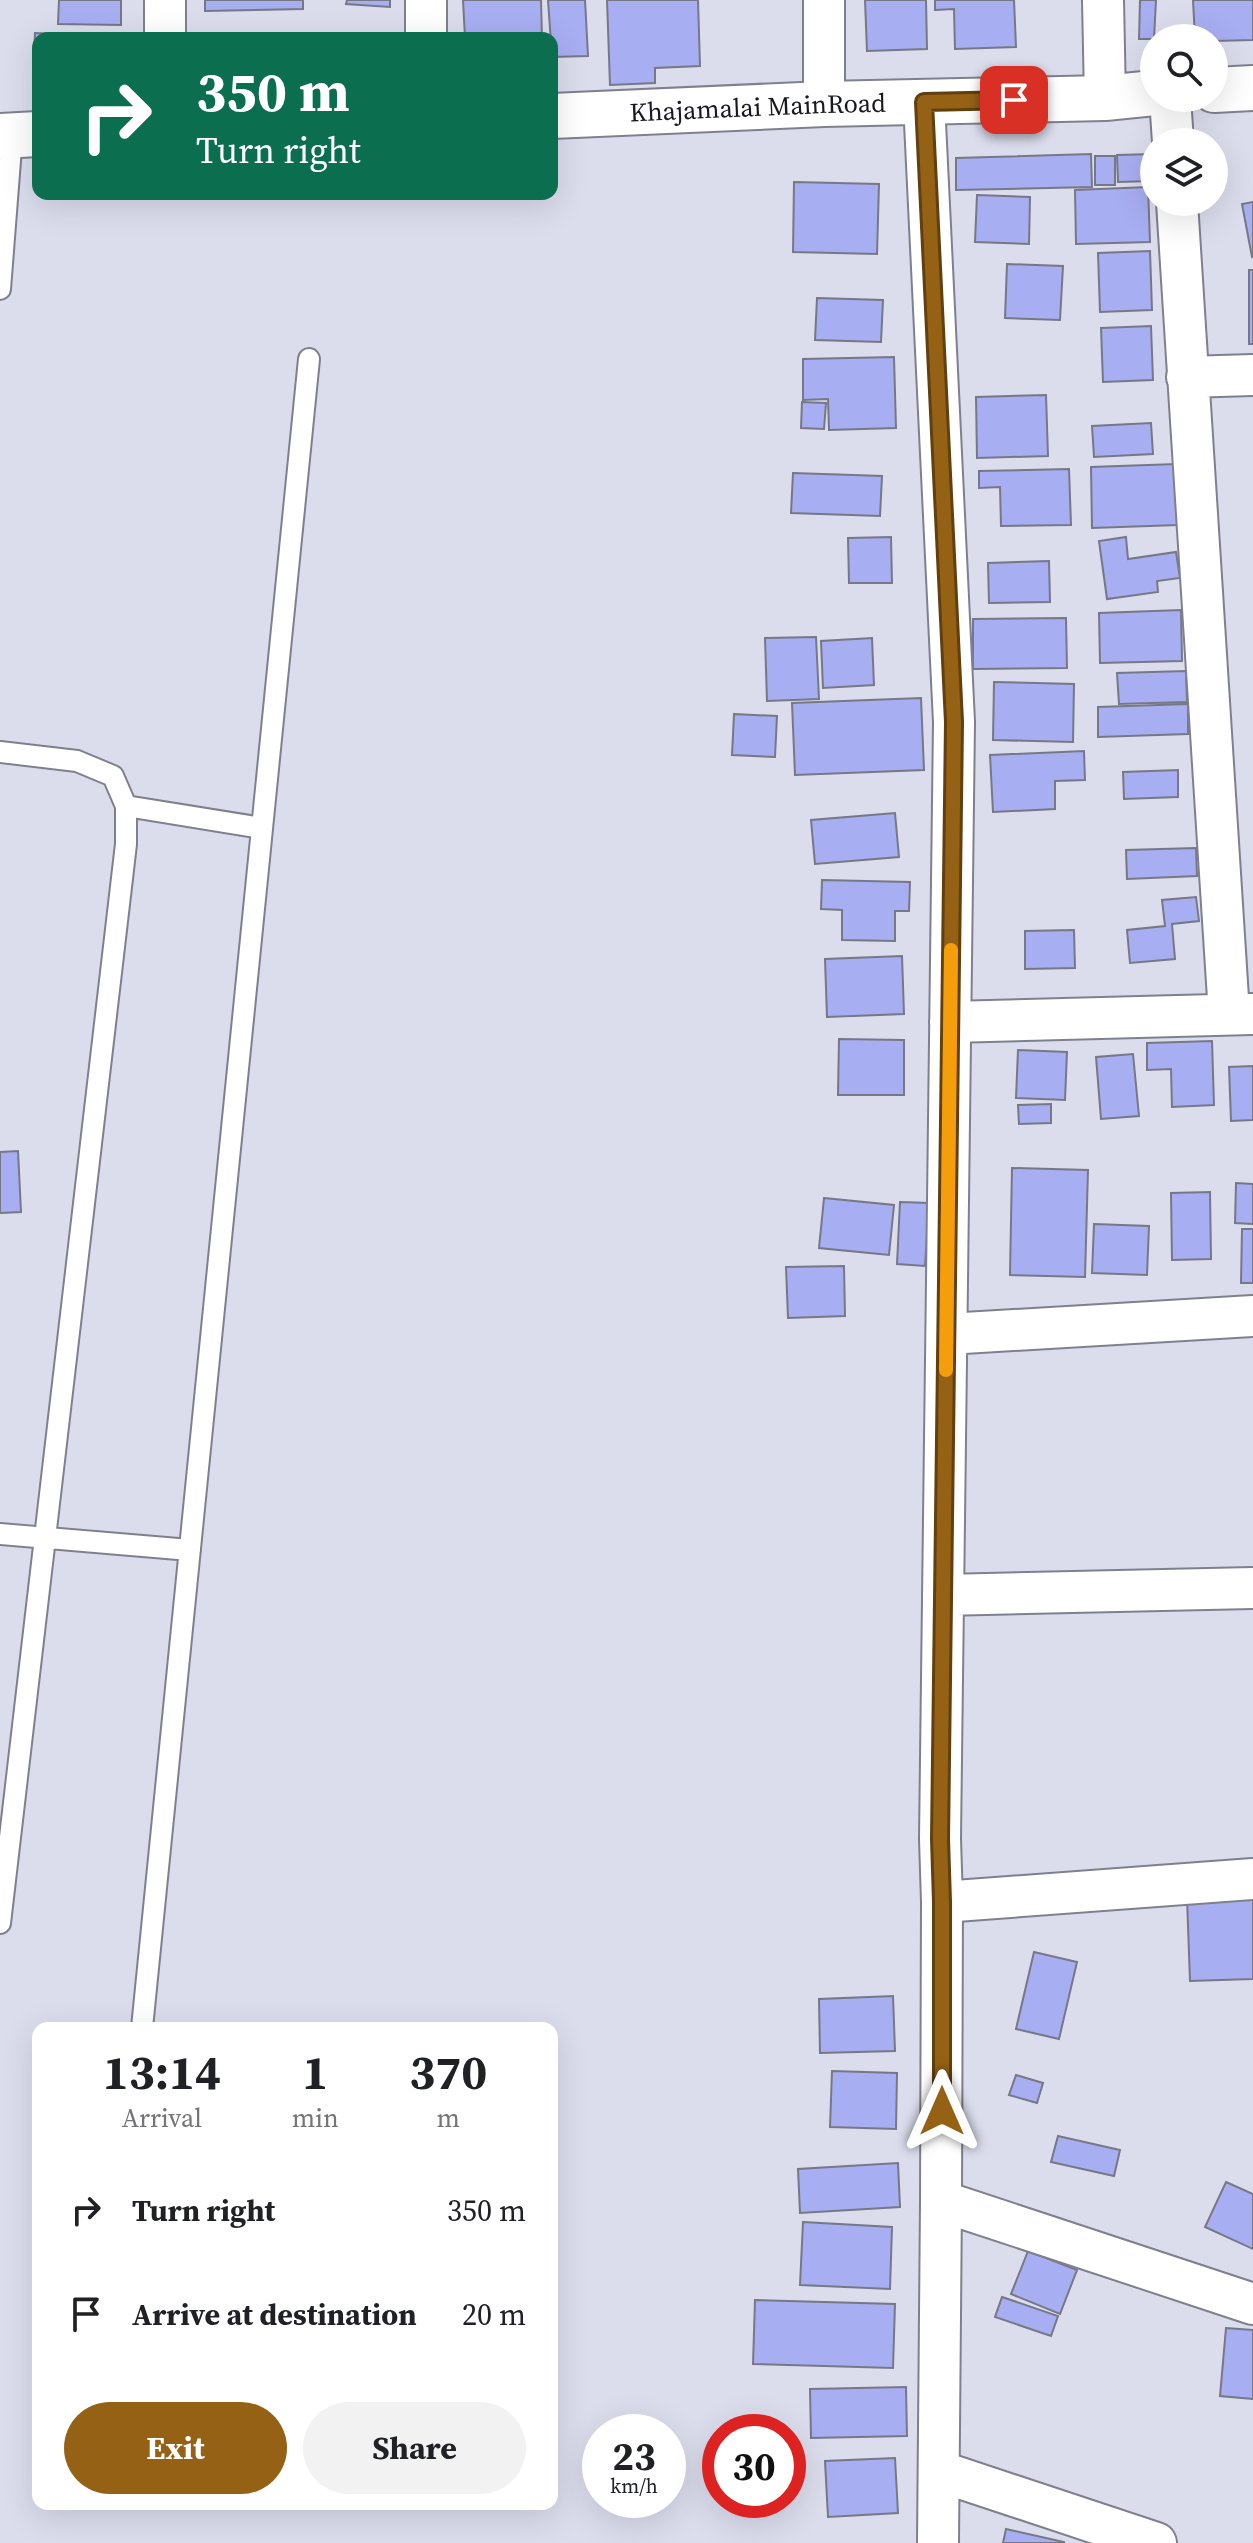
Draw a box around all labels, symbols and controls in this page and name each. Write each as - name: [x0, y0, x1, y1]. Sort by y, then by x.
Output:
- map controls: [1140, 24, 1228, 216]
- button: search: [1140, 24, 1228, 112]
- text: 350 m: [196, 53, 350, 130]
- icon: right: [64, 64, 168, 168]
- pin: [980, 66, 1048, 134]
- icon: arrive: [992, 78, 1036, 122]
- street label: Khajamalai MainRoad: [629, 85, 887, 131]
- text: Turn right: [196, 126, 361, 175]
- button: layers: [1140, 128, 1228, 216]
- text: 13:14: [103, 2039, 221, 2105]
- text: 1: [302, 2039, 328, 2105]
- text: 370: [409, 2039, 487, 2105]
- position arrow: [900, 2069, 984, 2153]
- text: Arrival: [122, 2100, 202, 2136]
- text: min: [292, 2100, 339, 2136]
- text: m: [437, 2100, 460, 2136]
- icon: right: [64, 2188, 108, 2232]
- text: Turn right: [132, 2190, 275, 2231]
- text: 350 m: [447, 2190, 526, 2231]
- icon: arrive: [64, 2292, 108, 2336]
- text: Arrive at destination: [132, 2294, 417, 2335]
- text: 20 m: [462, 2294, 526, 2335]
- button: Exit: [64, 2402, 287, 2494]
- button: Share: [303, 2402, 526, 2494]
- speed limit sign: 30: [702, 2414, 806, 2518]
- text: 23: [612, 2429, 656, 2483]
- text: km/h: [610, 2472, 658, 2500]

